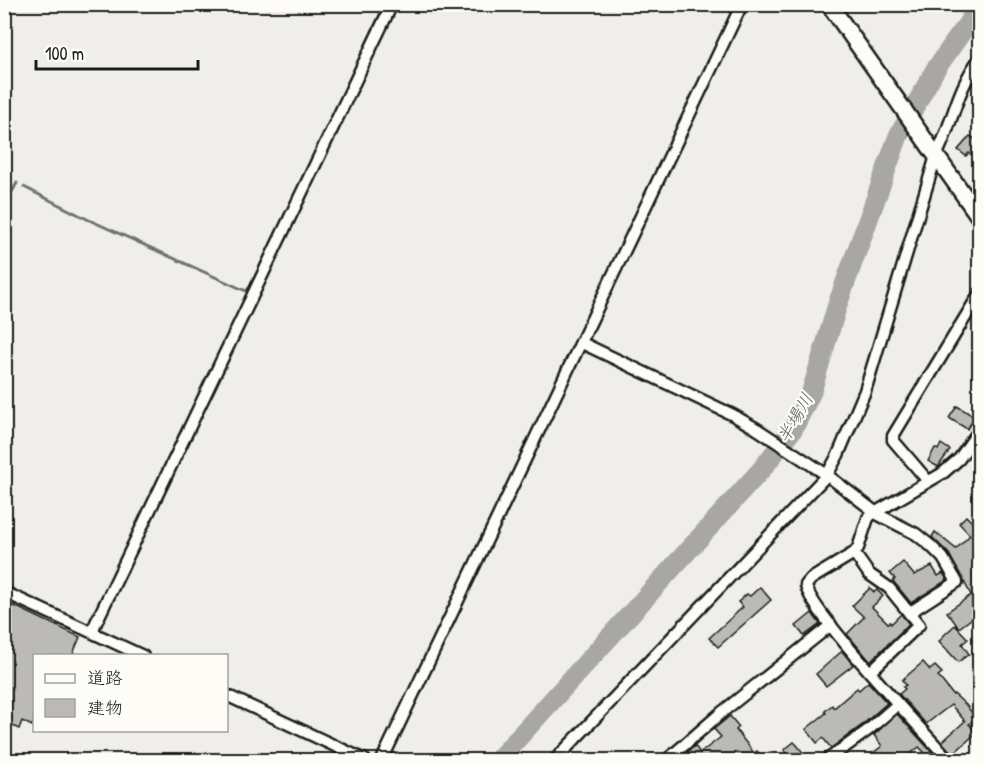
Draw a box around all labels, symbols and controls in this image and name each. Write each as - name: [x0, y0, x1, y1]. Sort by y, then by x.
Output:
- scale bar: [36, 33, 198, 71]
- text: 100 m: [45, 41, 84, 66]
- water label: 半場川: [770, 388, 819, 447]
- legend: [33, 654, 228, 732]
- text: 道路: [87, 665, 123, 690]
- text: 建物: [87, 695, 123, 720]

